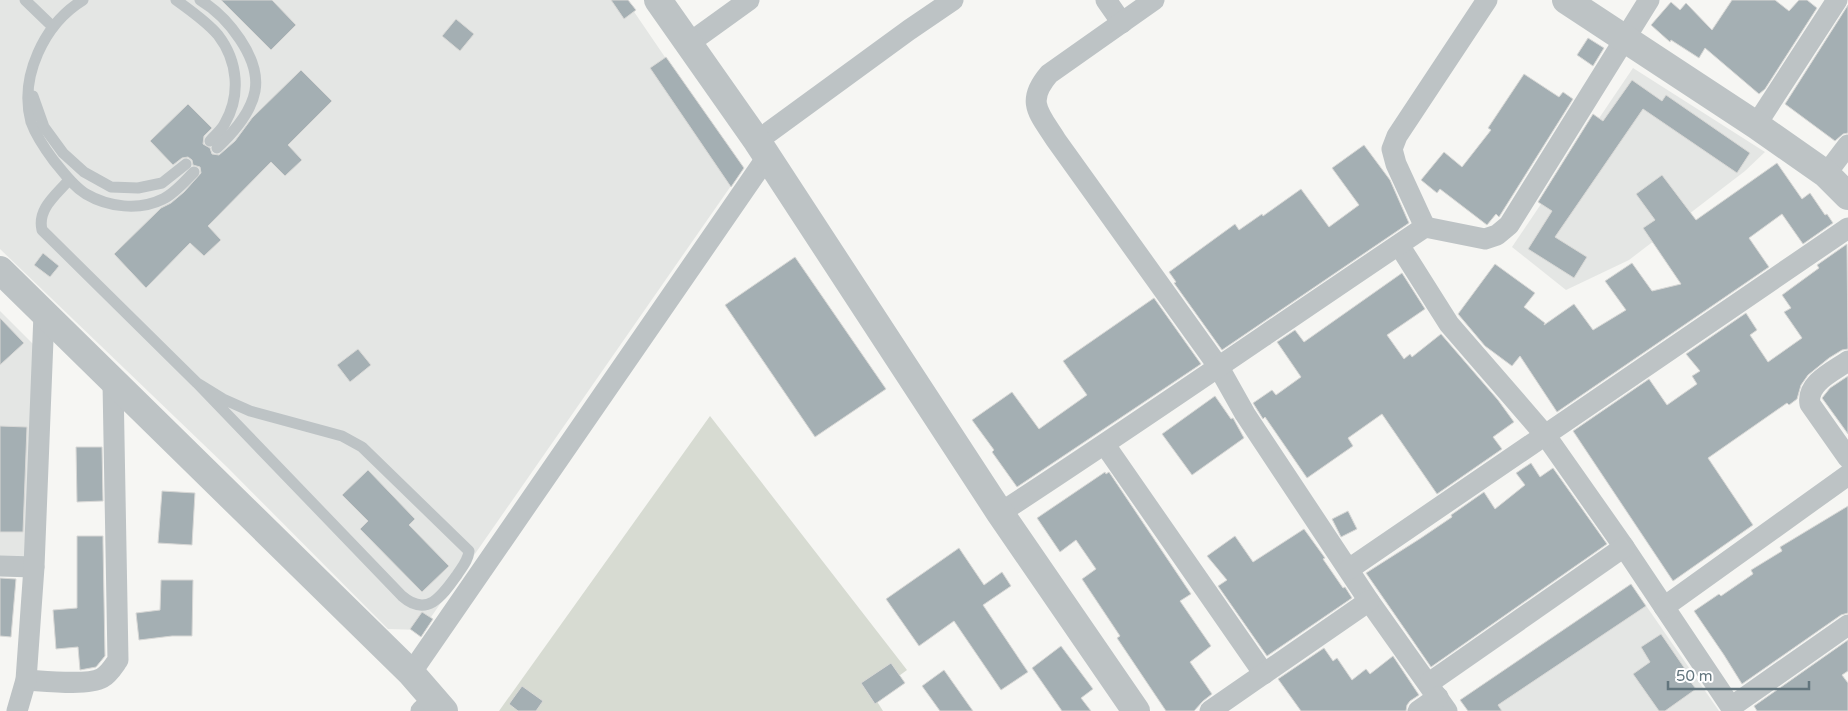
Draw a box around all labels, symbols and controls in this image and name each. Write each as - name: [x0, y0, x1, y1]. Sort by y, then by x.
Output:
- scale bar: [1668, 658, 1809, 690]
- text: 50 m: [1676, 667, 1713, 685]

